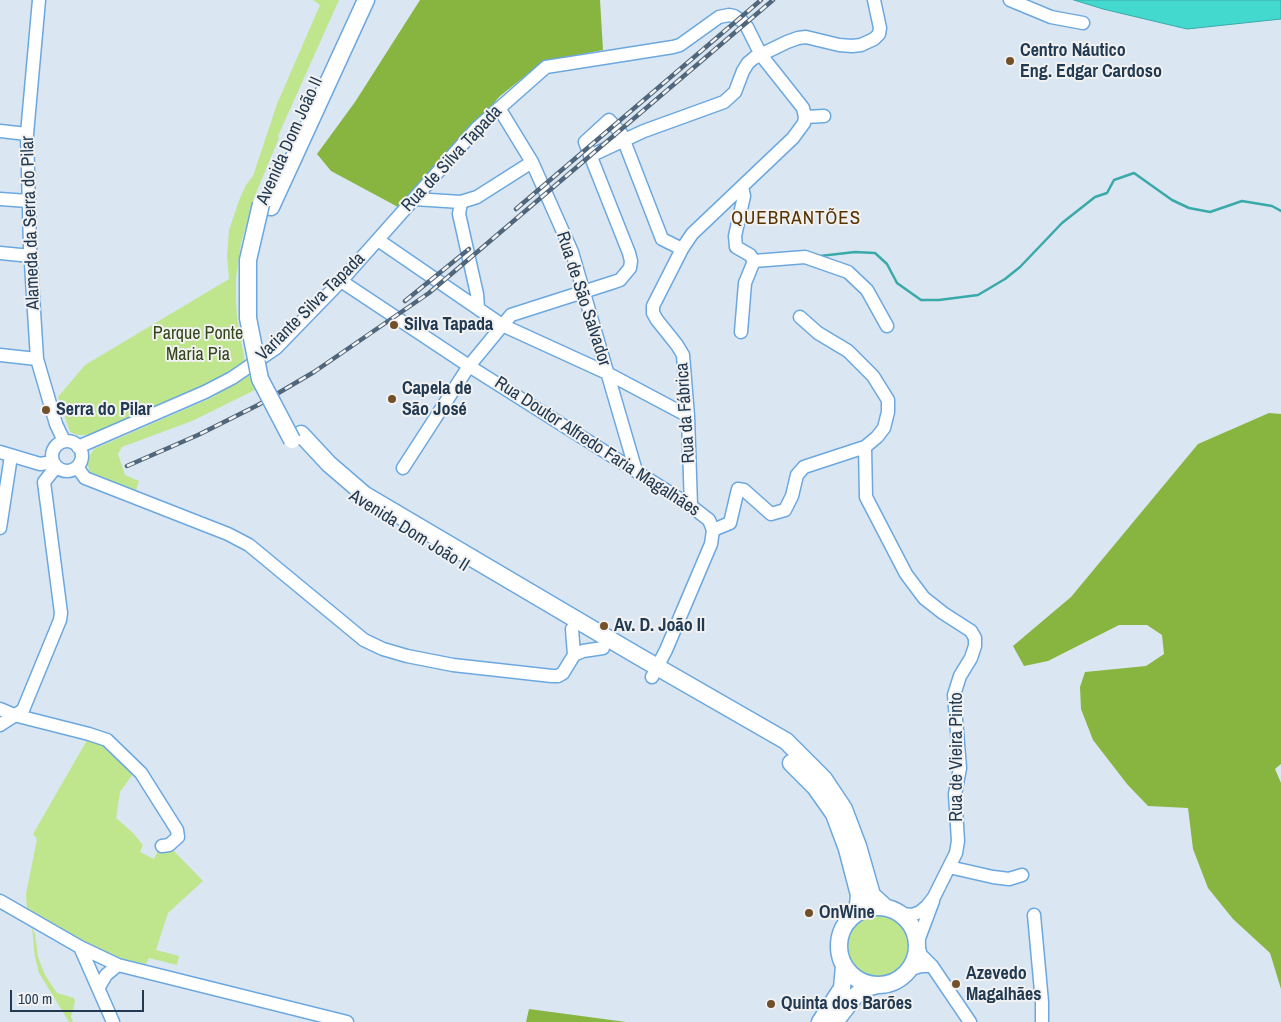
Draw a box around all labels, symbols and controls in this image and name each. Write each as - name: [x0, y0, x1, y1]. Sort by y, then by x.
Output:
- place label: Centro Náutico Eng. Edgar Cardoso: [1020, 40, 1162, 82]
- marker: Centro Náutico Eng. Edgar Cardoso: [1004, 55, 1016, 67]
- street label: Avenida Dom João II: [252, 74, 328, 208]
- street label: Rua de Silva Tapada: [397, 101, 507, 217]
- street label: Alameda da Serra do Pilar: [17, 136, 45, 310]
- district label: QUEBRANTÕES: [730, 208, 862, 230]
- street label: Rua de São Salvador: [551, 229, 615, 369]
- street label: Variante Silva Tapada: [252, 248, 370, 366]
- place label: Silva Tapada: [404, 314, 493, 336]
- marker: Silva Tapada: [388, 319, 400, 331]
- park label: Parque Ponte Maria Pia: [153, 323, 243, 366]
- street label: Rua da Fábrica: [672, 362, 700, 464]
- street label: Rua Doutor Alfredo Faria Magalhães: [490, 372, 704, 522]
- place label: Capela de São José: [402, 378, 472, 420]
- marker: Capela de São José: [386, 393, 398, 405]
- place label: Serra do Pilar: [56, 399, 152, 421]
- marker: Serra do Pilar: [40, 404, 52, 416]
- street label: Avenida Dom João II: [345, 485, 473, 577]
- place label: Av. D. João II: [614, 615, 705, 637]
- marker: Av. D. João II: [598, 620, 610, 632]
- street label: Rua de Vieira Pinto: [946, 692, 968, 822]
- place label: OnWine: [819, 902, 875, 924]
- marker: OnWine: [803, 907, 815, 919]
- place label: Azevedo Magalhães: [966, 963, 1041, 1006]
- marker: Azevedo Magalhães: [950, 978, 962, 990]
- scale bar: [12, 980, 146, 1012]
- text: 100 m: [18, 988, 52, 1009]
- place label: Quinta dos Barões: [781, 993, 912, 1015]
- marker: Quinta dos Barões: [765, 998, 777, 1010]

